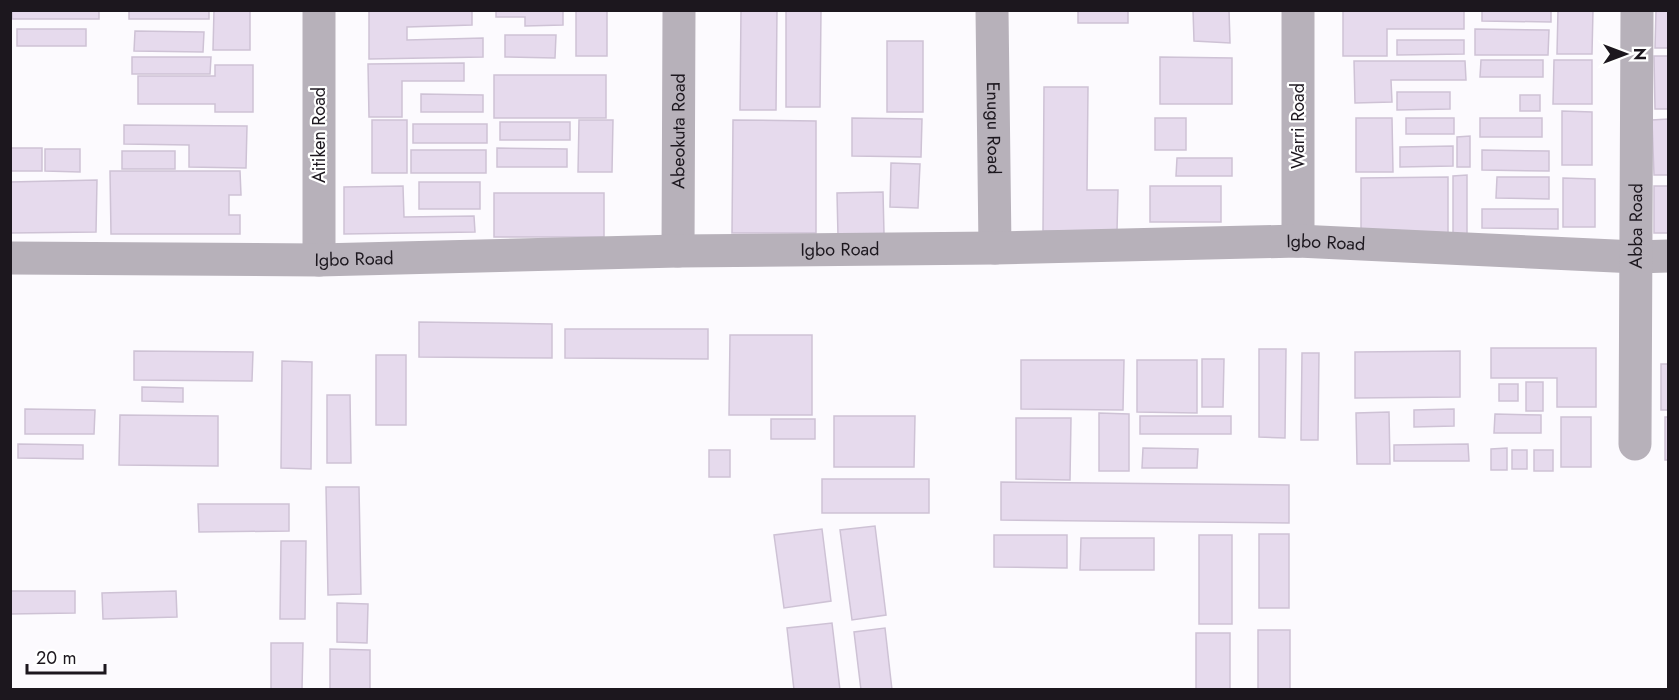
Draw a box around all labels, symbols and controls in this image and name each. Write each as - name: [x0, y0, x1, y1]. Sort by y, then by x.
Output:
- north arrow: [1595, 24, 1655, 84]
- text: N: [1628, 48, 1651, 60]
- street label: Abeokuta Road: [665, 73, 692, 189]
- street label: Enugu Road: [980, 81, 1007, 175]
- street label: Warri Road: [1285, 83, 1311, 169]
- street label: Aitiken Road: [306, 87, 332, 183]
- street label: Abba Road: [1623, 183, 1649, 269]
- street label: Igbo Road: [1286, 228, 1366, 257]
- street label: Igbo Road: [800, 236, 880, 263]
- street label: Igbo Road: [314, 245, 394, 273]
- scale bar: [27, 637, 105, 675]
- text: 20 m: [36, 645, 76, 671]

